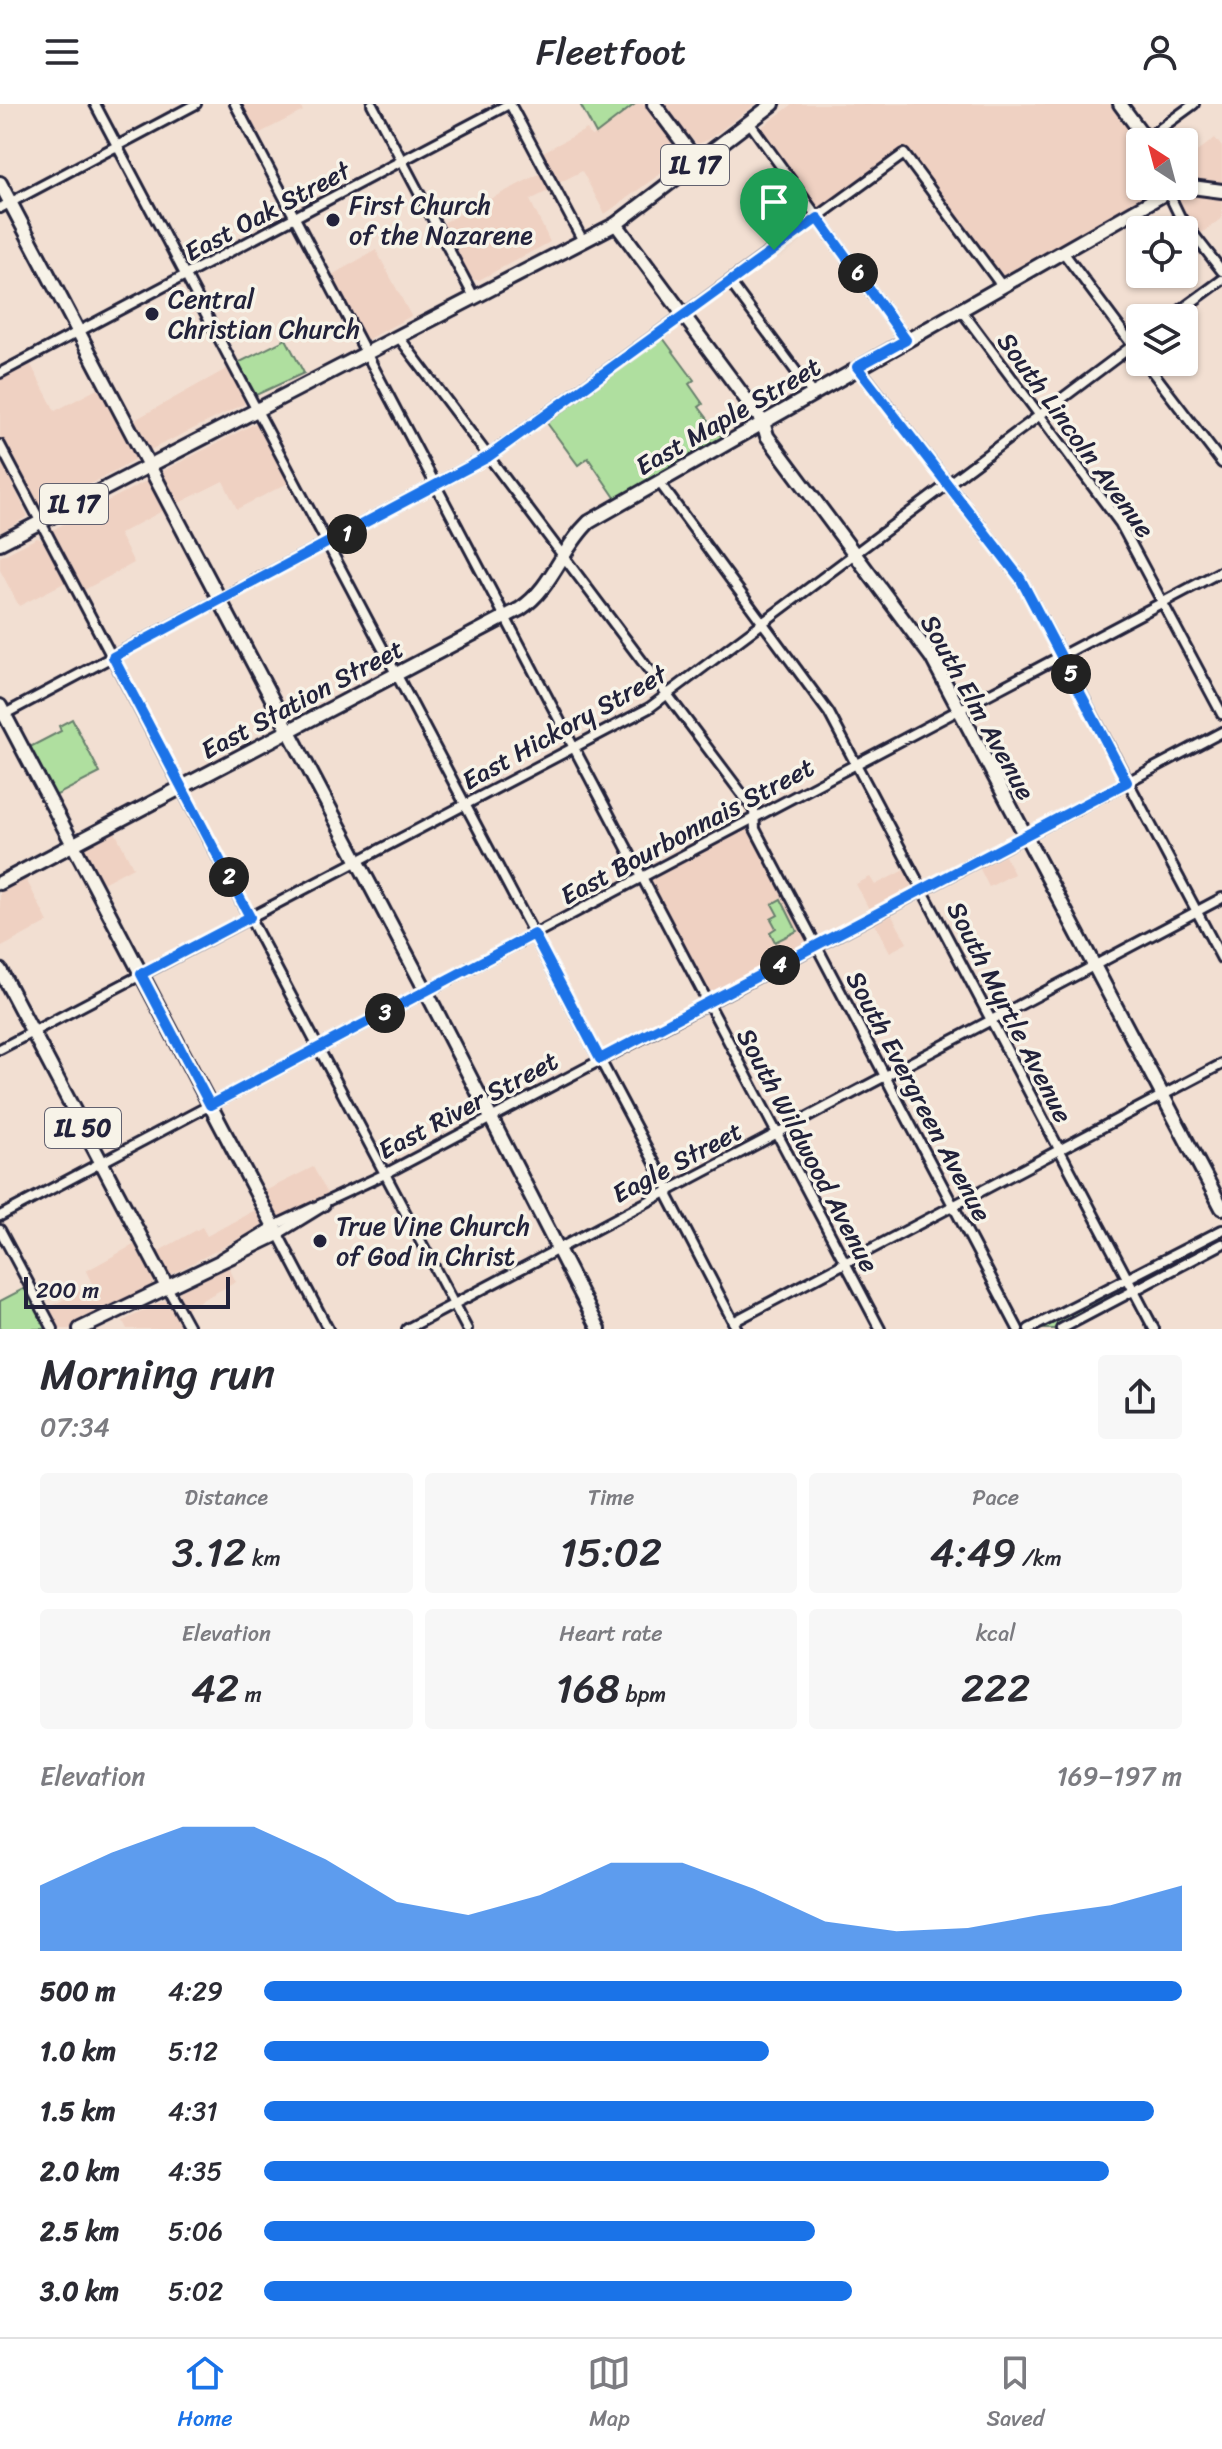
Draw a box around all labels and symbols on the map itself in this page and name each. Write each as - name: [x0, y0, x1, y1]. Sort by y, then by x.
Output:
- north arrow: [1126, 128, 1198, 200]
- road number: IL 17: [661, 145, 729, 185]
- street label: East Oak Street: [176, 147, 360, 274]
- pin: [740, 168, 808, 250]
- place label: First Church of the Nazarene: [349, 182, 533, 258]
- marker: First Church of the Nazarene: [324, 211, 342, 229]
- pin: 6: [838, 253, 878, 293]
- place label: Central Christian Church: [168, 276, 360, 352]
- marker: Central Christian Church: [143, 305, 161, 323]
- street label: South Lincoln Avenue: [985, 322, 1167, 548]
- street label: East Maple Street: [626, 344, 830, 488]
- road number: IL 17: [40, 484, 108, 524]
- pin: 1: [327, 514, 367, 554]
- street label: South Elm Avenue: [908, 605, 1048, 809]
- street label: East Station Street: [192, 626, 412, 772]
- street label: East Hickory Street: [453, 651, 677, 803]
- pin: 5: [1051, 654, 1091, 694]
- street label: East Bourbonnais Street: [551, 744, 823, 918]
- pin: 2: [209, 857, 249, 897]
- street label: South Myrtle Avenue: [934, 893, 1086, 1131]
- pin: 4: [760, 945, 800, 985]
- street label: South Evergreen Avenue: [833, 962, 1005, 1230]
- pin: 3: [365, 993, 405, 1033]
- street label: South Wildwood Avenue: [724, 1019, 892, 1281]
- street label: East River Street: [369, 1038, 567, 1172]
- road number: IL 50: [45, 1108, 121, 1148]
- street label: Eagle Street: [603, 1108, 751, 1216]
- place label: True Vine Church of God in Christ: [336, 1203, 530, 1279]
- marker: True Vine Church of God in Christ: [311, 1232, 329, 1250]
- scale bar: [24, 1273, 230, 1309]

